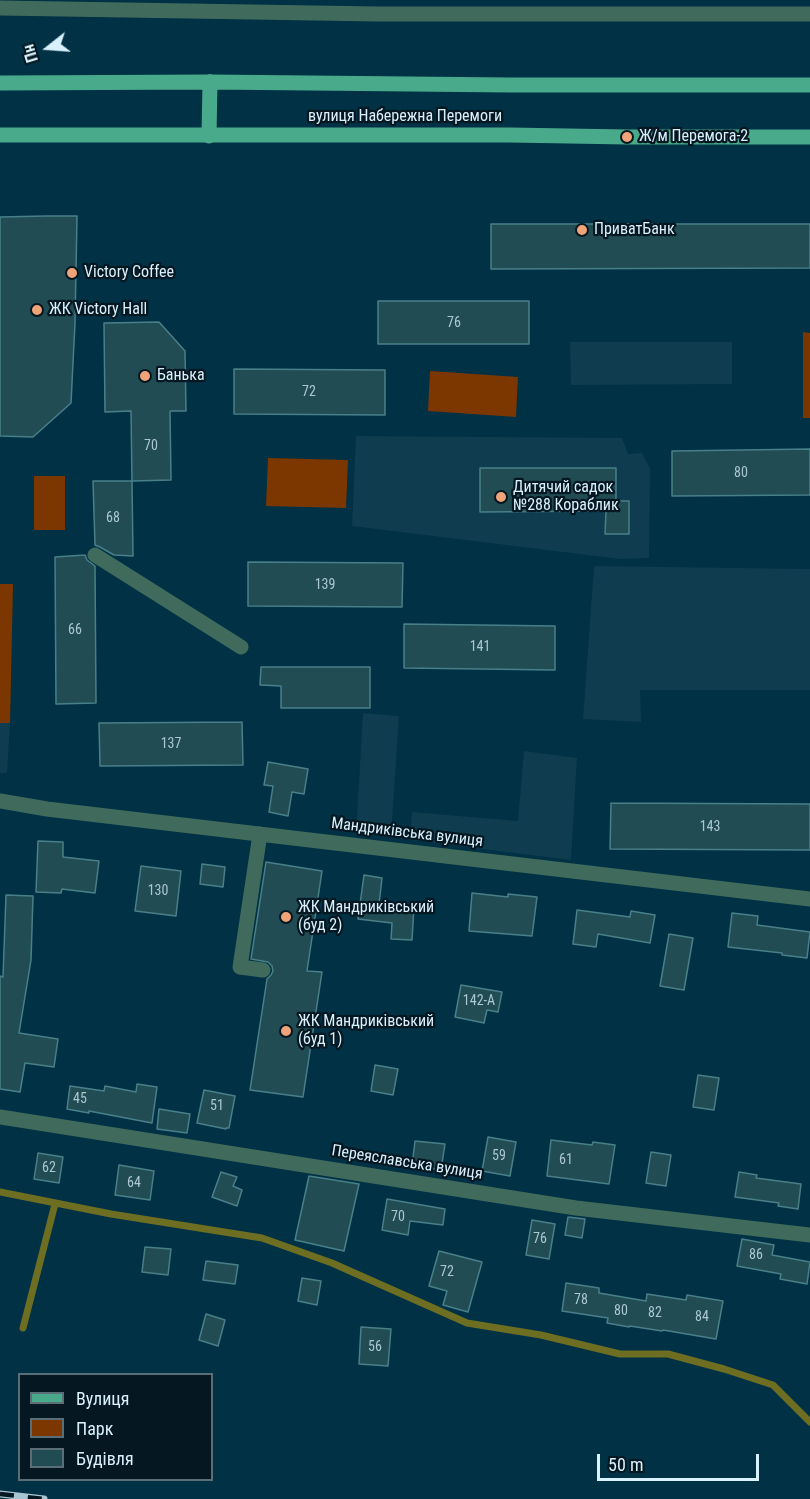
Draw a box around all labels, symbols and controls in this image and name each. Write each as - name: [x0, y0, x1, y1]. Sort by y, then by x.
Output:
- north arrow: [18, 18, 78, 78]
- text: Пн: [19, 42, 42, 65]
- street label: вулиця Набережна Перемоги: [308, 107, 502, 127]
- place label: Ж/м Перемога-2: [639, 127, 748, 147]
- marker: Ж/м Перемога-2: [620, 130, 634, 144]
- place label: ПриватБанк: [594, 220, 675, 240]
- marker: ПриватБанк: [575, 223, 589, 237]
- place label: Victory Coffee: [84, 263, 174, 283]
- marker: Victory Coffee: [65, 266, 79, 280]
- place label: ЖК Victory Hall: [49, 300, 147, 320]
- marker: ЖК Victory Hall: [30, 303, 44, 317]
- house number: 76: [447, 315, 461, 331]
- place label: Банька: [157, 366, 205, 386]
- marker: Банька: [138, 369, 152, 383]
- house number: 72: [302, 384, 316, 400]
- house number: 70: [144, 438, 158, 454]
- house number: 80: [734, 465, 748, 481]
- place label: Дитячий садок №288 Кораблик: [513, 478, 619, 516]
- marker: Дитячий садок №288 Кораблик: [494, 490, 508, 504]
- house number: 68: [106, 510, 120, 526]
- house number: 139: [315, 577, 335, 593]
- house number: 66: [68, 622, 82, 638]
- house number: 141: [470, 639, 490, 655]
- house number: 137: [161, 736, 181, 752]
- street label: Мандриківська вулиця: [330, 814, 484, 852]
- house number: 143: [700, 819, 720, 835]
- house number: 130: [148, 883, 168, 899]
- place label: ЖК Мандриківський (буд 2): [298, 898, 434, 936]
- marker: ЖК Мандриківський (буд 2): [279, 910, 293, 924]
- house number: 142-А: [463, 993, 495, 1009]
- place label: ЖК Мандриківський (буд 1): [298, 1012, 434, 1050]
- marker: ЖК Мандриківський (буд 1): [279, 1024, 293, 1038]
- house number: 45: [73, 1091, 87, 1107]
- house number: 51: [210, 1098, 224, 1114]
- street label: Переяславська вулиця: [330, 1142, 484, 1184]
- house number: 59: [492, 1148, 506, 1164]
- house number: 61: [559, 1152, 573, 1168]
- house number: 62: [42, 1160, 56, 1176]
- house number: 64: [127, 1175, 141, 1191]
- house number: 70: [391, 1209, 405, 1225]
- house number: 76: [533, 1231, 547, 1247]
- house number: 86: [749, 1247, 763, 1263]
- house number: 72: [440, 1264, 454, 1280]
- house number: 78: [574, 1292, 588, 1308]
- house number: 80: [614, 1303, 628, 1319]
- house number: 82: [648, 1305, 662, 1321]
- house number: 84: [695, 1309, 709, 1325]
- house number: 56: [368, 1339, 382, 1355]
- legend: [18, 1373, 213, 1481]
- text: Вулиця: [76, 1388, 130, 1409]
- text: Парк: [76, 1418, 113, 1439]
- scale bar: [600, 1442, 762, 1480]
- text: Будівля: [76, 1448, 134, 1469]
- text: 50 m: [608, 1454, 643, 1475]

